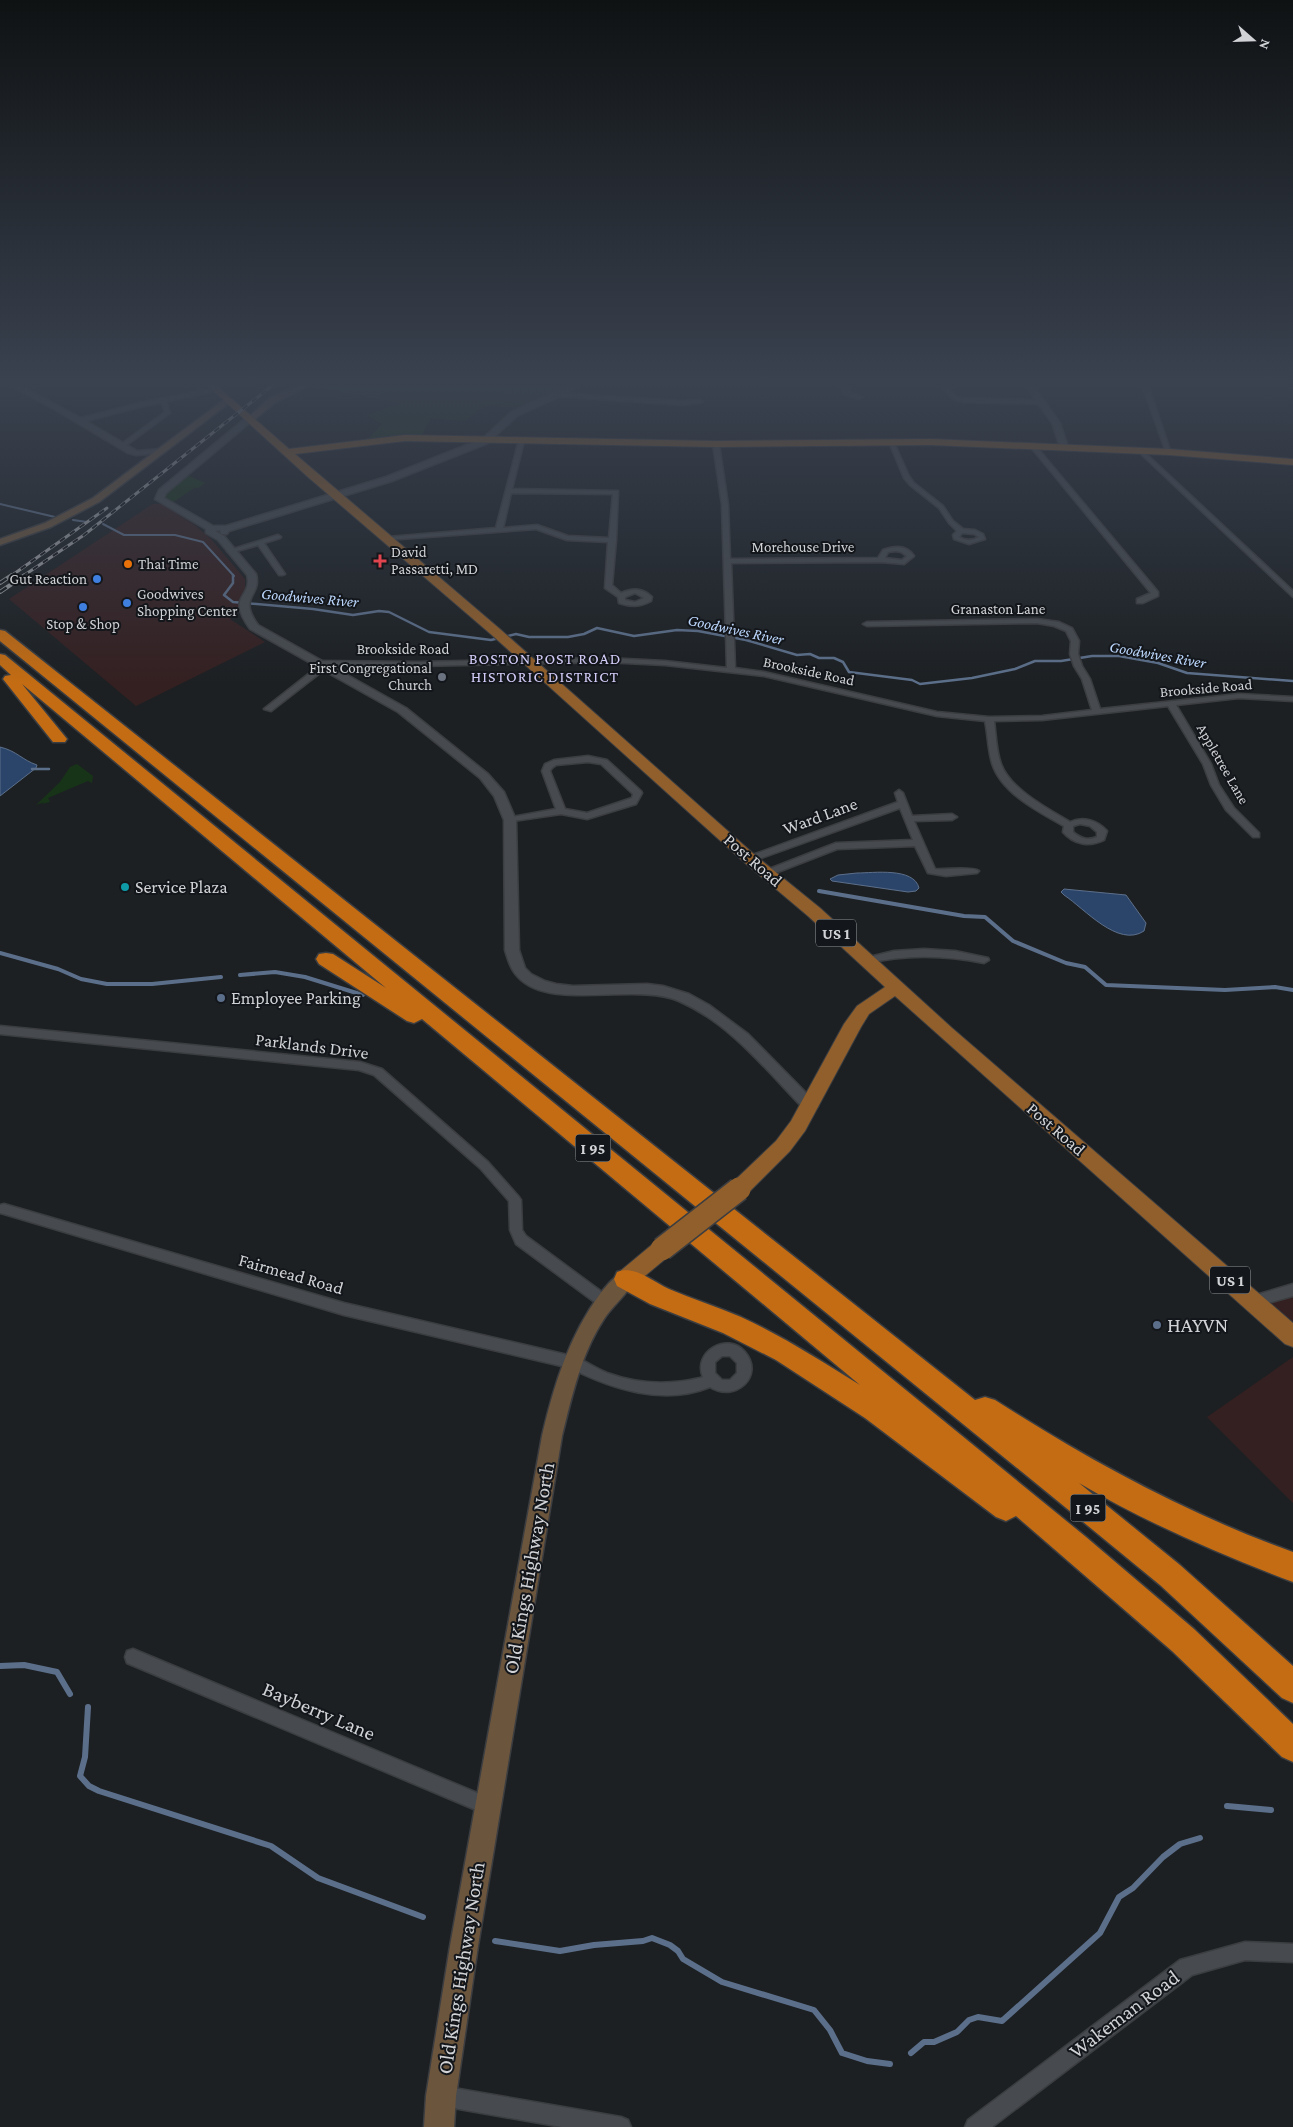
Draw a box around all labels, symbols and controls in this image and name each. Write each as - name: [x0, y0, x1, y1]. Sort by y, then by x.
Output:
- north arrow: [1228, 15, 1278, 65]
- text: N: [1256, 37, 1274, 52]
- street label: Morehouse Drive: [752, 539, 855, 555]
- place label: David Passaretti, MD: [391, 544, 478, 577]
- marker: David Passaretti, MD: [373, 554, 387, 568]
- place label: Thai Time: [138, 556, 199, 572]
- marker: Thai Time: [122, 558, 134, 570]
- place label: Gut Reaction: [9, 571, 87, 587]
- marker: Gut Reaction: [91, 573, 103, 585]
- water label: Goodwives River: [261, 585, 360, 610]
- place label: Goodwives Shopping Center: [137, 586, 238, 620]
- marker: Goodwives Shopping Center: [121, 597, 133, 609]
- marker: Stop & Shop: [77, 601, 89, 613]
- street label: Granaston Lane: [951, 601, 1046, 617]
- water label: Goodwives River: [686, 611, 786, 648]
- place label: Stop & Shop: [46, 616, 120, 633]
- water label: Goodwives River: [1108, 638, 1208, 671]
- street label: Brookside Road: [357, 641, 449, 657]
- district label: BOSTON POST ROAD HISTORIC DISTRICT: [469, 650, 621, 685]
- street label: Brookside Road: [762, 654, 856, 688]
- place label: First Congregational Church: [309, 660, 432, 693]
- marker: First Congregational Church: [436, 671, 448, 683]
- street label: Brookside Road: [1159, 676, 1253, 700]
- street label: Appletree Lane: [1193, 721, 1253, 808]
- street label: Ward Lane: [780, 793, 860, 839]
- street label: Post Road: [720, 829, 787, 891]
- place label: Service Plaza: [135, 877, 228, 897]
- marker: Service Plaza: [119, 881, 131, 893]
- road number: US 1: [816, 920, 856, 946]
- place label: Employee Parking: [231, 988, 361, 1008]
- marker: Employee Parking: [215, 992, 227, 1004]
- street label: Parklands Drive: [254, 1029, 370, 1063]
- street label: Post Road: [1023, 1098, 1090, 1160]
- road number: I 95: [576, 1134, 610, 1162]
- street label: Fairmead Road: [236, 1250, 346, 1299]
- road number: US 1: [1210, 1266, 1250, 1294]
- place label: HAYVN: [1167, 1313, 1228, 1337]
- marker: HAYVN: [1151, 1319, 1163, 1331]
- street label: Old Kings Highway North: [499, 1460, 559, 1676]
- road number: I 95: [1070, 1495, 1106, 1522]
- street label: Bayberry Lane: [259, 1677, 379, 1745]
- street label: Old Kings Highway North: [432, 1860, 490, 2076]
- street label: Wakeman Road: [1064, 1965, 1184, 2063]

